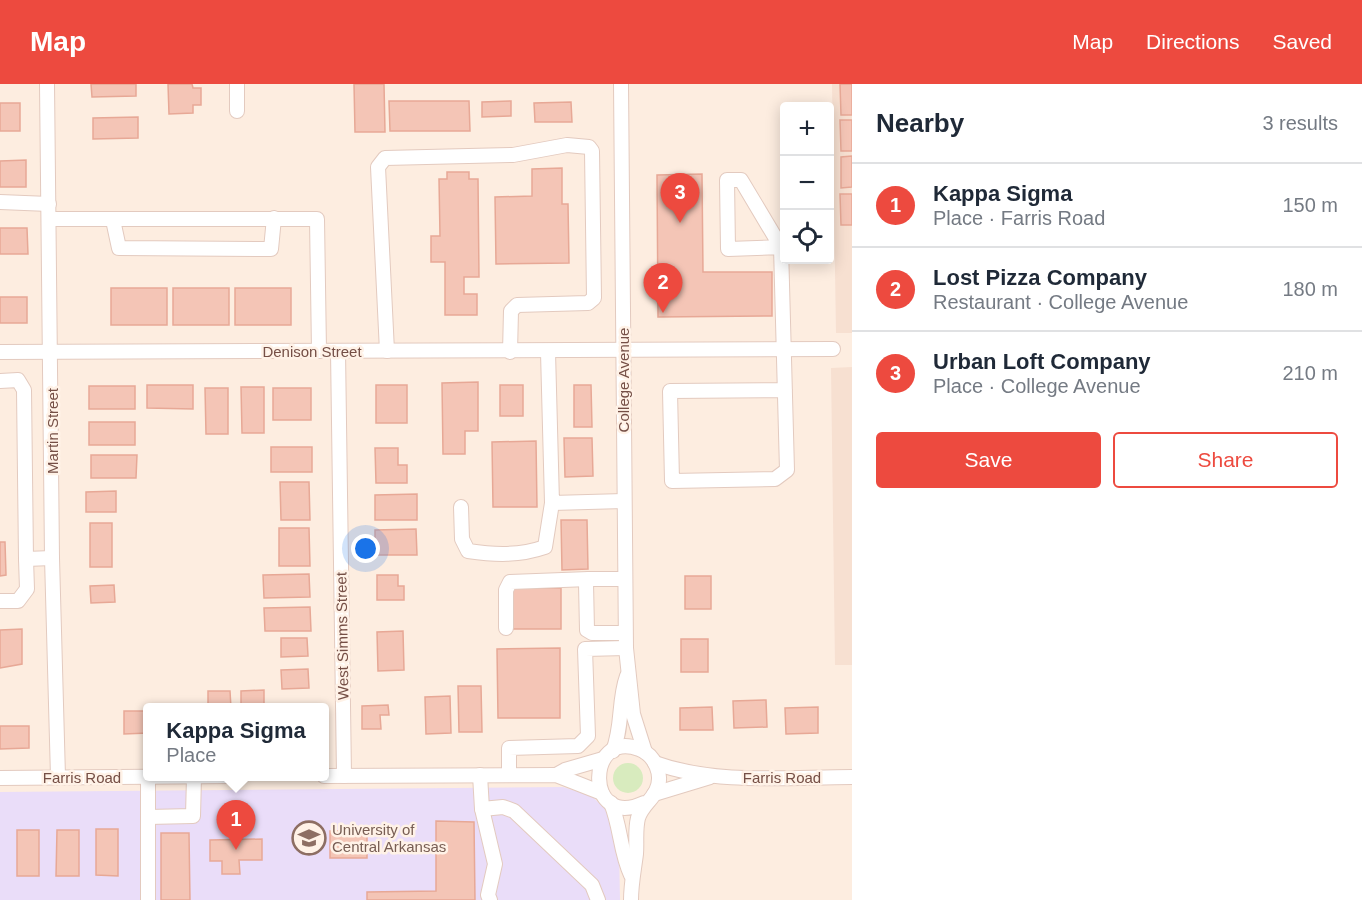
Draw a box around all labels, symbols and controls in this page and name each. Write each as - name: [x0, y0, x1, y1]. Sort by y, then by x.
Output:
- text: Map: [30, 26, 86, 57]
- text: Map: [1072, 30, 1113, 53]
- text: Directions: [1146, 30, 1239, 53]
- text: Saved: [1272, 30, 1332, 53]
- map controls: [780, 102, 834, 264]
- button: +: [780, 102, 834, 156]
- text: Nearby: [876, 108, 964, 138]
- text: 3 results: [1262, 112, 1338, 134]
- button: −: [780, 156, 834, 210]
- pin: 3: [660, 174, 700, 223]
- text: Kappa Sigma: [933, 181, 1072, 206]
- text: 1: [890, 194, 901, 216]
- text: 150 m: [1282, 194, 1338, 216]
- text: Place · Farris Road: [933, 207, 1105, 229]
- button: locate: [780, 210, 834, 264]
- pin: 2: [644, 264, 682, 313]
- text: Lost Pizza Company: [933, 265, 1147, 290]
- text: 2: [890, 278, 901, 300]
- text: 180 m: [1282, 278, 1338, 300]
- text: Restaurant · College Avenue: [933, 291, 1188, 313]
- street label: College Avenue: [615, 328, 632, 432]
- street label: Denison Street: [262, 343, 362, 360]
- text: Urban Loft Company: [933, 349, 1151, 374]
- text: 3: [890, 362, 901, 384]
- text: 210 m: [1282, 362, 1338, 384]
- text: Place · College Avenue: [933, 375, 1141, 397]
- street label: Martin Street: [44, 387, 61, 474]
- button: Save: [876, 432, 1101, 488]
- button: Share: [1113, 432, 1338, 488]
- your location: [351, 534, 380, 563]
- street label: West Simms Street: [332, 571, 352, 700]
- popup: [143, 703, 329, 781]
- text: Kappa Sigma: [166, 718, 306, 743]
- text: Place: [166, 744, 216, 766]
- street label: Farris Road: [43, 769, 121, 786]
- street label: Farris Road: [743, 769, 821, 786]
- pin: 1: [216, 800, 256, 850]
- school or university icon: University of Central Arkansas: [291, 820, 327, 856]
- place label: University of Central Arkansas: [332, 821, 446, 855]

